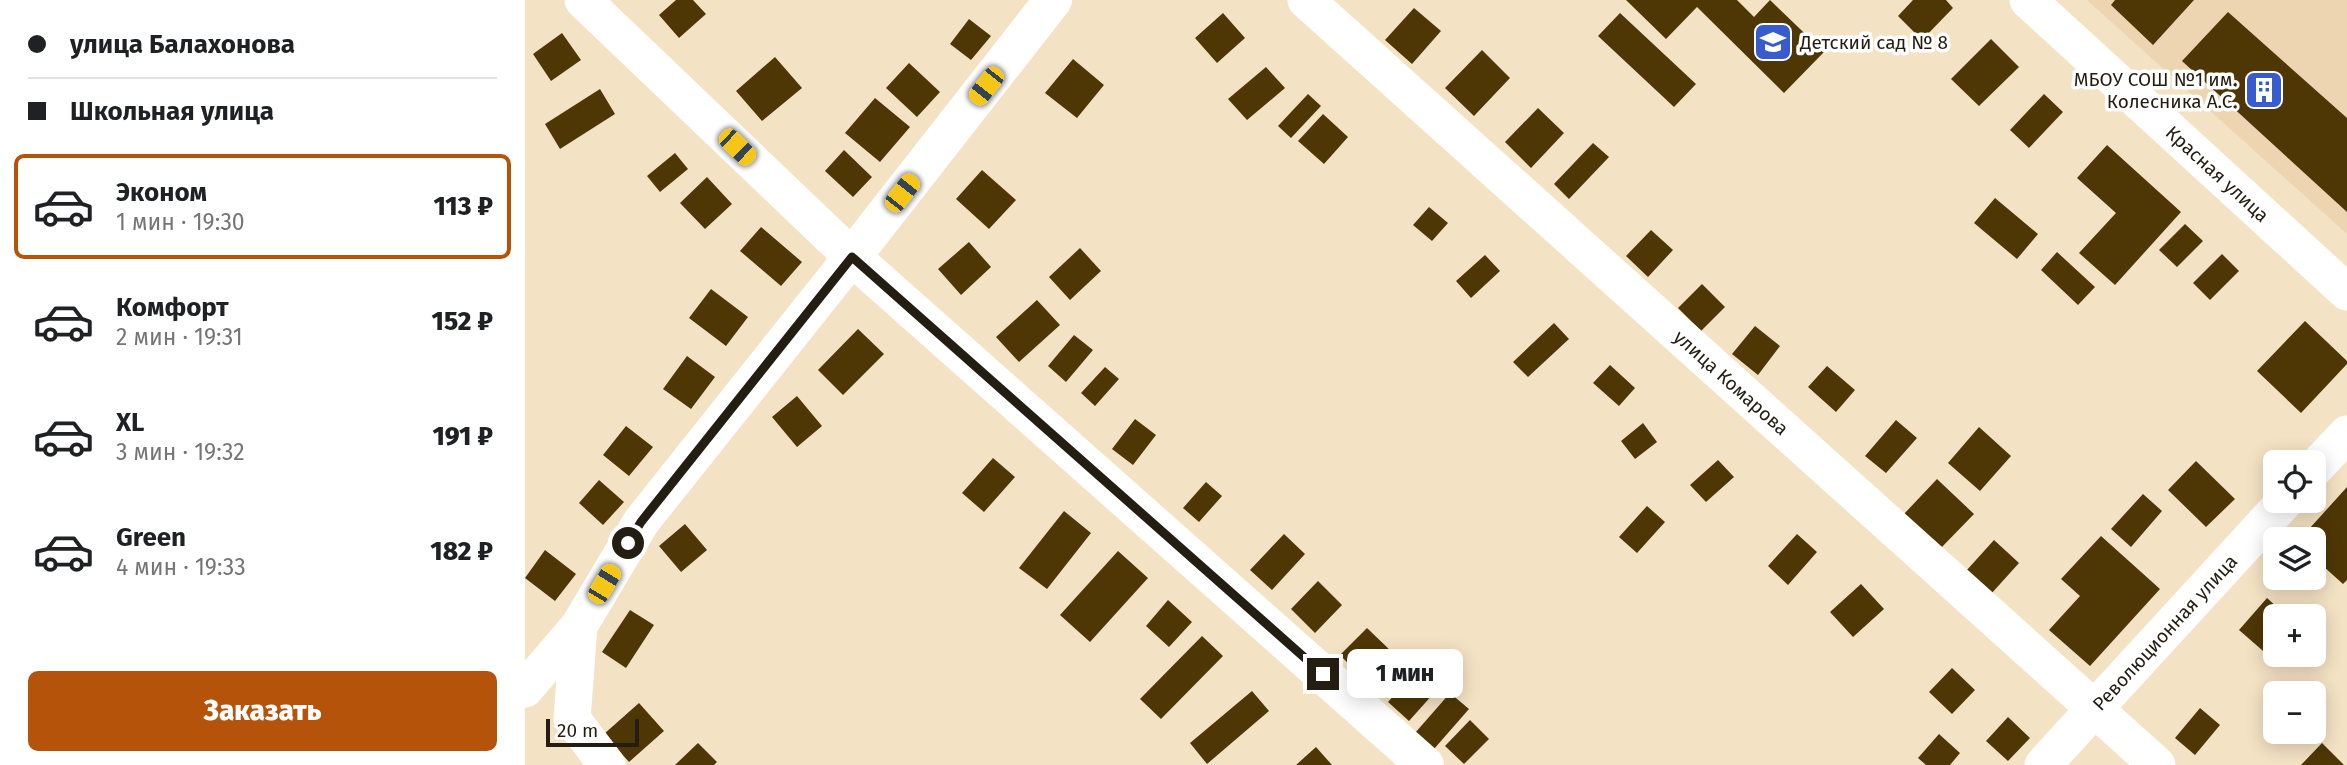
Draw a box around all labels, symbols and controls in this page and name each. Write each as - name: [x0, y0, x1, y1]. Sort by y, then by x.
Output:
- school or university icon: Детский сад № 8: [1752, 21, 1794, 63]
- text: улица Балахонова: [70, 29, 295, 60]
- place label: Детский сад № 8: [1799, 31, 1948, 54]
- car: [965, 63, 1008, 109]
- place label: МБОУ СОШ №1 им. Колесника А.С.: [2074, 68, 2237, 113]
- building icon: МБОУ СОШ №1 им. Колесника А.С.: [2243, 69, 2285, 111]
- text: Школьная улица: [70, 96, 274, 127]
- street label: Красная улица: [2161, 121, 2274, 227]
- car: [715, 125, 760, 169]
- car: [881, 170, 924, 216]
- icon: car: [32, 175, 95, 238]
- text: Эконом: [116, 177, 207, 208]
- text: 113 ₽: [434, 191, 493, 222]
- text: 1 мин · 19:30: [116, 208, 245, 236]
- icon: car: [32, 290, 95, 353]
- text: Комфорт: [116, 292, 229, 323]
- text: 152 ₽: [432, 306, 493, 337]
- text: 2 мин · 19:31: [116, 323, 243, 351]
- street label: улица Комарова: [1669, 325, 1794, 440]
- icon: car: [32, 405, 95, 468]
- text: XL: [116, 407, 144, 438]
- text: 191 ₽: [432, 421, 493, 452]
- text: 3 мин · 19:32: [116, 438, 245, 466]
- map controls: [2263, 450, 2326, 744]
- button: locate: [2263, 450, 2326, 513]
- icon: car: [32, 520, 95, 583]
- text: Green: [116, 522, 186, 553]
- route start: [612, 527, 644, 559]
- button: layers: [2263, 527, 2326, 590]
- text: 182 ₽: [430, 536, 493, 567]
- street label: Революционная улица: [2087, 550, 2242, 715]
- text: 4 мин · 19:33: [116, 553, 246, 581]
- car: [585, 561, 624, 607]
- button: +: [2263, 604, 2326, 667]
- callout: 1 мин: [1347, 650, 1463, 698]
- route end: [1307, 658, 1339, 690]
- text: 1 мин: [1376, 659, 1434, 687]
- button: Заказать: [28, 671, 497, 751]
- button: −: [2263, 681, 2326, 744]
- scale bar: [546, 716, 639, 748]
- text: 20 m: [557, 719, 598, 742]

